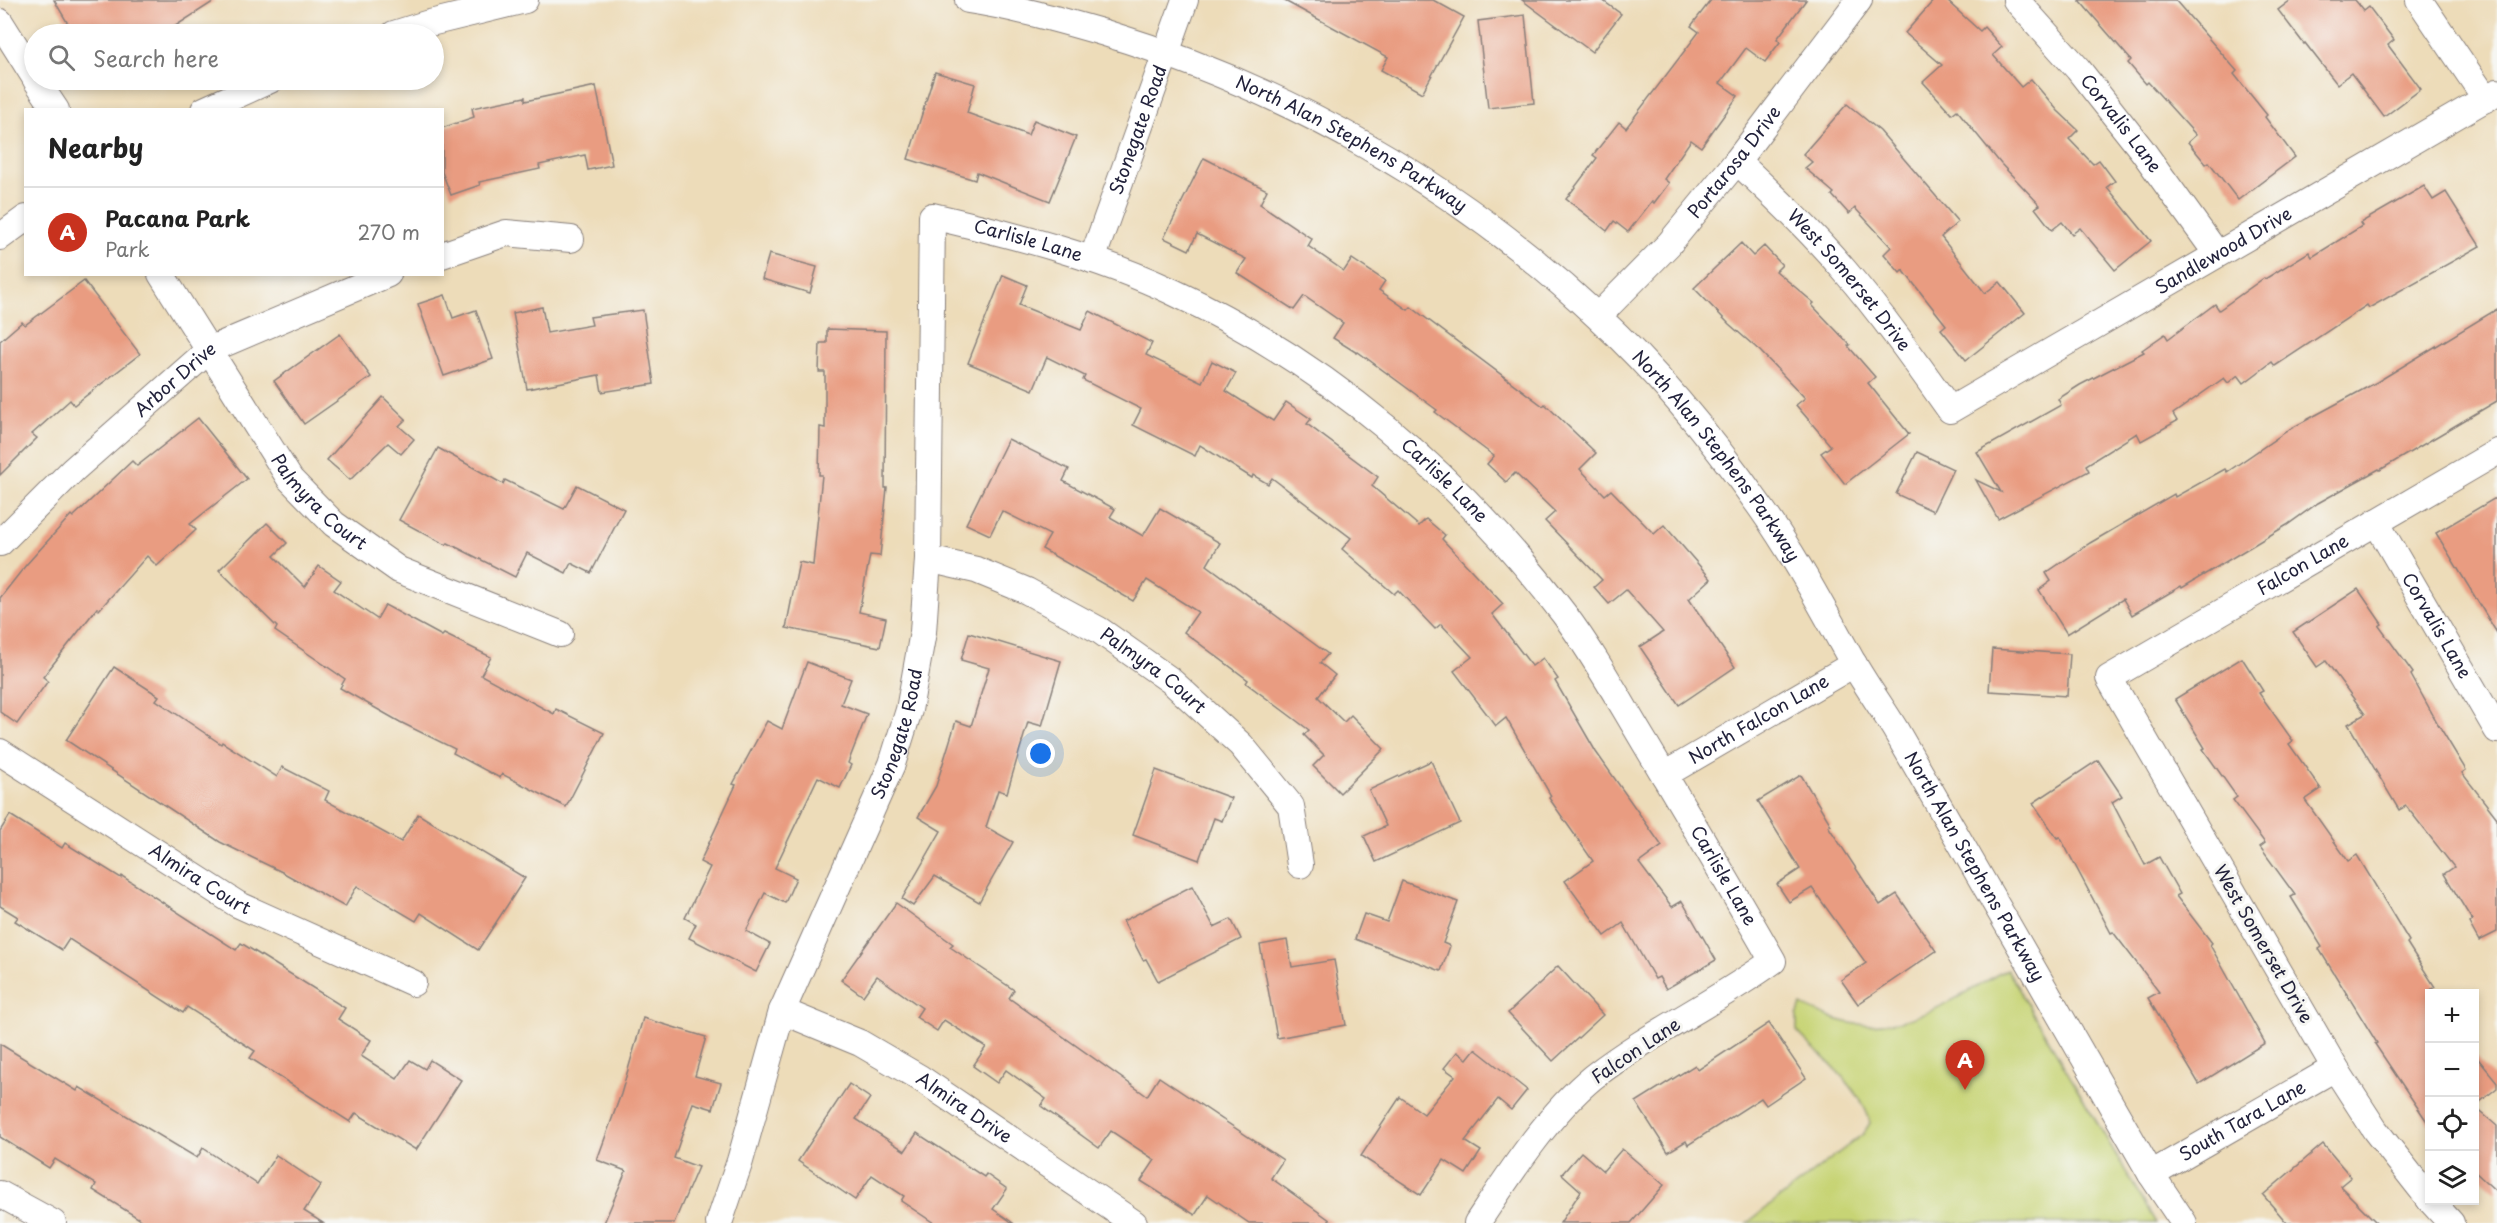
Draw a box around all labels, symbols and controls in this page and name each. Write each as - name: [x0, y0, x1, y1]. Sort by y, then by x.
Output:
- search box: [24, 24, 444, 90]
- icon: search: [45, 41, 78, 74]
- text: Search here: [93, 41, 219, 74]
- street label: Stonegate Road: [1101, 61, 1173, 198]
- street label: North Alan Stephens Parkway: [1232, 67, 1473, 218]
- street label: Corvalis Lane: [2075, 67, 2169, 178]
- street label: Portarosa Drive: [1680, 99, 1786, 223]
- text: Nearby: [48, 128, 143, 167]
- street label: Sandlewood Drive: [2149, 199, 2296, 300]
- text: Pacana Park: [105, 201, 250, 234]
- street label: West Somerset Drive: [1782, 202, 1919, 356]
- street label: Carlisle Lane: [971, 211, 1087, 268]
- text: A: [60, 217, 75, 247]
- text: 270 m: [357, 217, 420, 247]
- text: Park: [105, 234, 150, 264]
- street label: Arbor Drive: [127, 334, 219, 422]
- street label: North Alan Stephens Parkway: [1627, 343, 1808, 566]
- street label: Carlisle Lane: [1396, 431, 1495, 528]
- street label: Palmyra Court: [265, 448, 373, 556]
- street label: Falcon Lane: [2251, 526, 2353, 601]
- street label: Corvalis Lane: [2396, 567, 2479, 683]
- street label: Palmyra Court: [1095, 620, 1213, 719]
- street label: Stonegate Road: [863, 666, 928, 803]
- street label: North Falcon Lane: [1683, 667, 1833, 770]
- your location: [1026, 739, 1055, 768]
- street label: North Alan Stephens Parkway: [1899, 746, 2052, 986]
- street label: Carlisle Lane: [1685, 820, 1765, 930]
- street label: Almira Court: [144, 836, 255, 920]
- street label: West Somerset Drive: [2208, 859, 2321, 1028]
- map controls: [2425, 989, 2479, 1205]
- button: +: [2425, 989, 2479, 1043]
- street label: Falcon Lane: [1585, 1010, 1685, 1090]
- pin: A: [1946, 1040, 1984, 1090]
- button: −: [2425, 1043, 2479, 1097]
- street label: Almira Drive: [911, 1064, 1018, 1149]
- street label: South Tara Lane: [2174, 1073, 2310, 1167]
- button: locate: [2425, 1097, 2479, 1151]
- button: layers: [2425, 1151, 2479, 1205]

